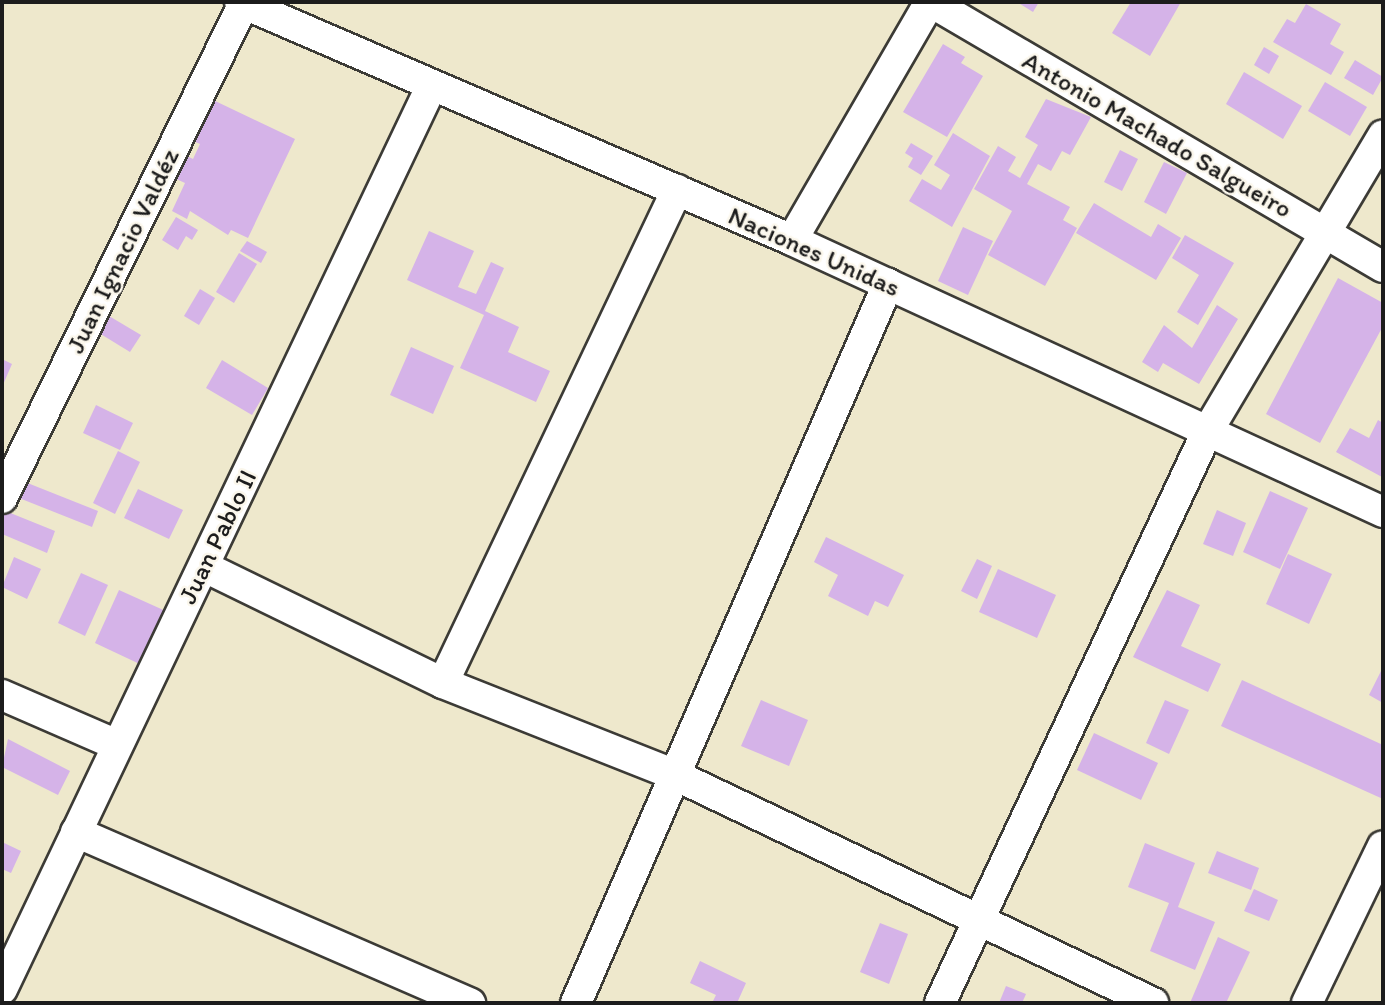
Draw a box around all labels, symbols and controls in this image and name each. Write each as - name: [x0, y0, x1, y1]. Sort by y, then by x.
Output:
- street label: Antonio Machado Salgueiro: [1017, 45, 1297, 225]
- street label: Juan Ignacio Valdéz: [60, 144, 186, 358]
- street label: Naciones Unidas: [724, 200, 904, 304]
- street label: Juan Pablo II: [172, 465, 264, 609]

